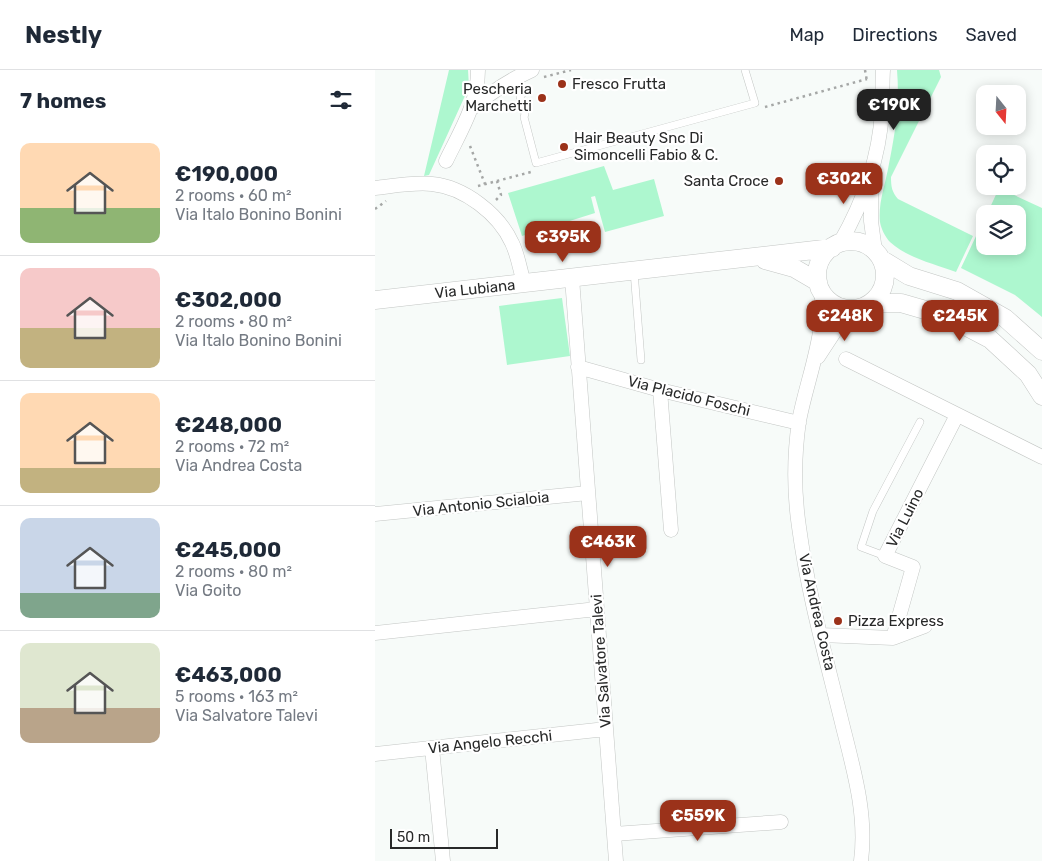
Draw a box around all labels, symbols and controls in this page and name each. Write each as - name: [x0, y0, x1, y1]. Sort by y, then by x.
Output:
- text: Nestly: [25, 21, 102, 49]
- text: Map: [789, 24, 824, 46]
- text: Directions: [852, 24, 938, 46]
- text: Saved: [966, 24, 1017, 46]
- place label: Fresco Frutta: [572, 75, 666, 93]
- marker: Fresco Frutta: [556, 78, 568, 90]
- place label: Pescheria Marchetti: [463, 80, 532, 115]
- north arrow: [976, 85, 1026, 135]
- map controls: [976, 85, 1026, 255]
- icon: filters: [327, 86, 355, 114]
- text: 7 homes: [20, 88, 106, 113]
- pin: €190K: [859, 88, 929, 131]
- marker: Pescheria Marchetti: [536, 92, 548, 104]
- text: €190K: [868, 95, 920, 114]
- place label: Hair Beauty Snc Di Simoncelli Fabio & C.: [574, 129, 718, 164]
- marker: Hair Beauty Snc Di Simoncelli Fabio & C.: [558, 141, 570, 153]
- button: locate: [976, 145, 1026, 195]
- text: €190,000: [175, 161, 278, 186]
- pin: €302K: [809, 162, 879, 205]
- icon: home: [60, 163, 120, 223]
- text: €302K: [817, 169, 872, 188]
- place label: Santa Croce: [684, 172, 769, 190]
- marker: Santa Croce: [773, 175, 785, 187]
- text: 2 rooms · 60 m²: [175, 186, 292, 205]
- text: Via Italo Bonino Bonini: [175, 205, 342, 224]
- button: layers: [976, 205, 1026, 255]
- pin: €395K: [528, 220, 598, 263]
- text: €395K: [536, 227, 590, 246]
- street label: Via Lubiana: [434, 276, 516, 302]
- text: €302,000: [175, 287, 282, 312]
- icon: home: [60, 288, 120, 348]
- pin: €248K: [810, 300, 880, 342]
- pin: €245K: [925, 300, 995, 342]
- text: €248K: [817, 306, 873, 325]
- text: €245K: [933, 306, 987, 325]
- text: 2 rooms · 80 m²: [175, 312, 292, 331]
- text: Via Italo Bonino Bonini: [175, 331, 342, 350]
- street label: Via Placido Foschi: [626, 372, 752, 420]
- text: €248,000: [175, 412, 282, 437]
- icon: home: [60, 413, 120, 473]
- text: 2 rooms · 72 m²: [175, 437, 289, 456]
- text: Via Andrea Costa: [175, 456, 302, 475]
- street label: Via Luino: [882, 485, 928, 551]
- street label: Via Antonio Scialoia: [412, 488, 550, 520]
- pin: €463K: [573, 526, 643, 568]
- text: €463K: [580, 532, 636, 551]
- text: €245,000: [175, 537, 281, 562]
- icon: home: [60, 538, 120, 598]
- street label: Via Andrea Costa: [795, 552, 839, 672]
- text: 2 rooms · 80 m²: [175, 562, 292, 581]
- text: Via Goito: [175, 581, 241, 600]
- street label: Via Salvatore Talevi: [587, 594, 615, 728]
- place label: Pizza Express: [848, 612, 944, 630]
- marker: Pizza Express: [832, 615, 844, 627]
- text: €463,000: [175, 662, 282, 687]
- icon: home: [60, 663, 120, 723]
- text: 5 rooms · 163 m²: [175, 687, 298, 706]
- text: Via Salvatore Talevi: [175, 706, 318, 725]
- street label: Via Angelo Recchi: [427, 727, 553, 757]
- pin: €559K: [663, 800, 733, 842]
- text: €559K: [671, 806, 725, 825]
- scale bar: [390, 826, 497, 849]
- text: 50 m: [397, 829, 430, 846]

